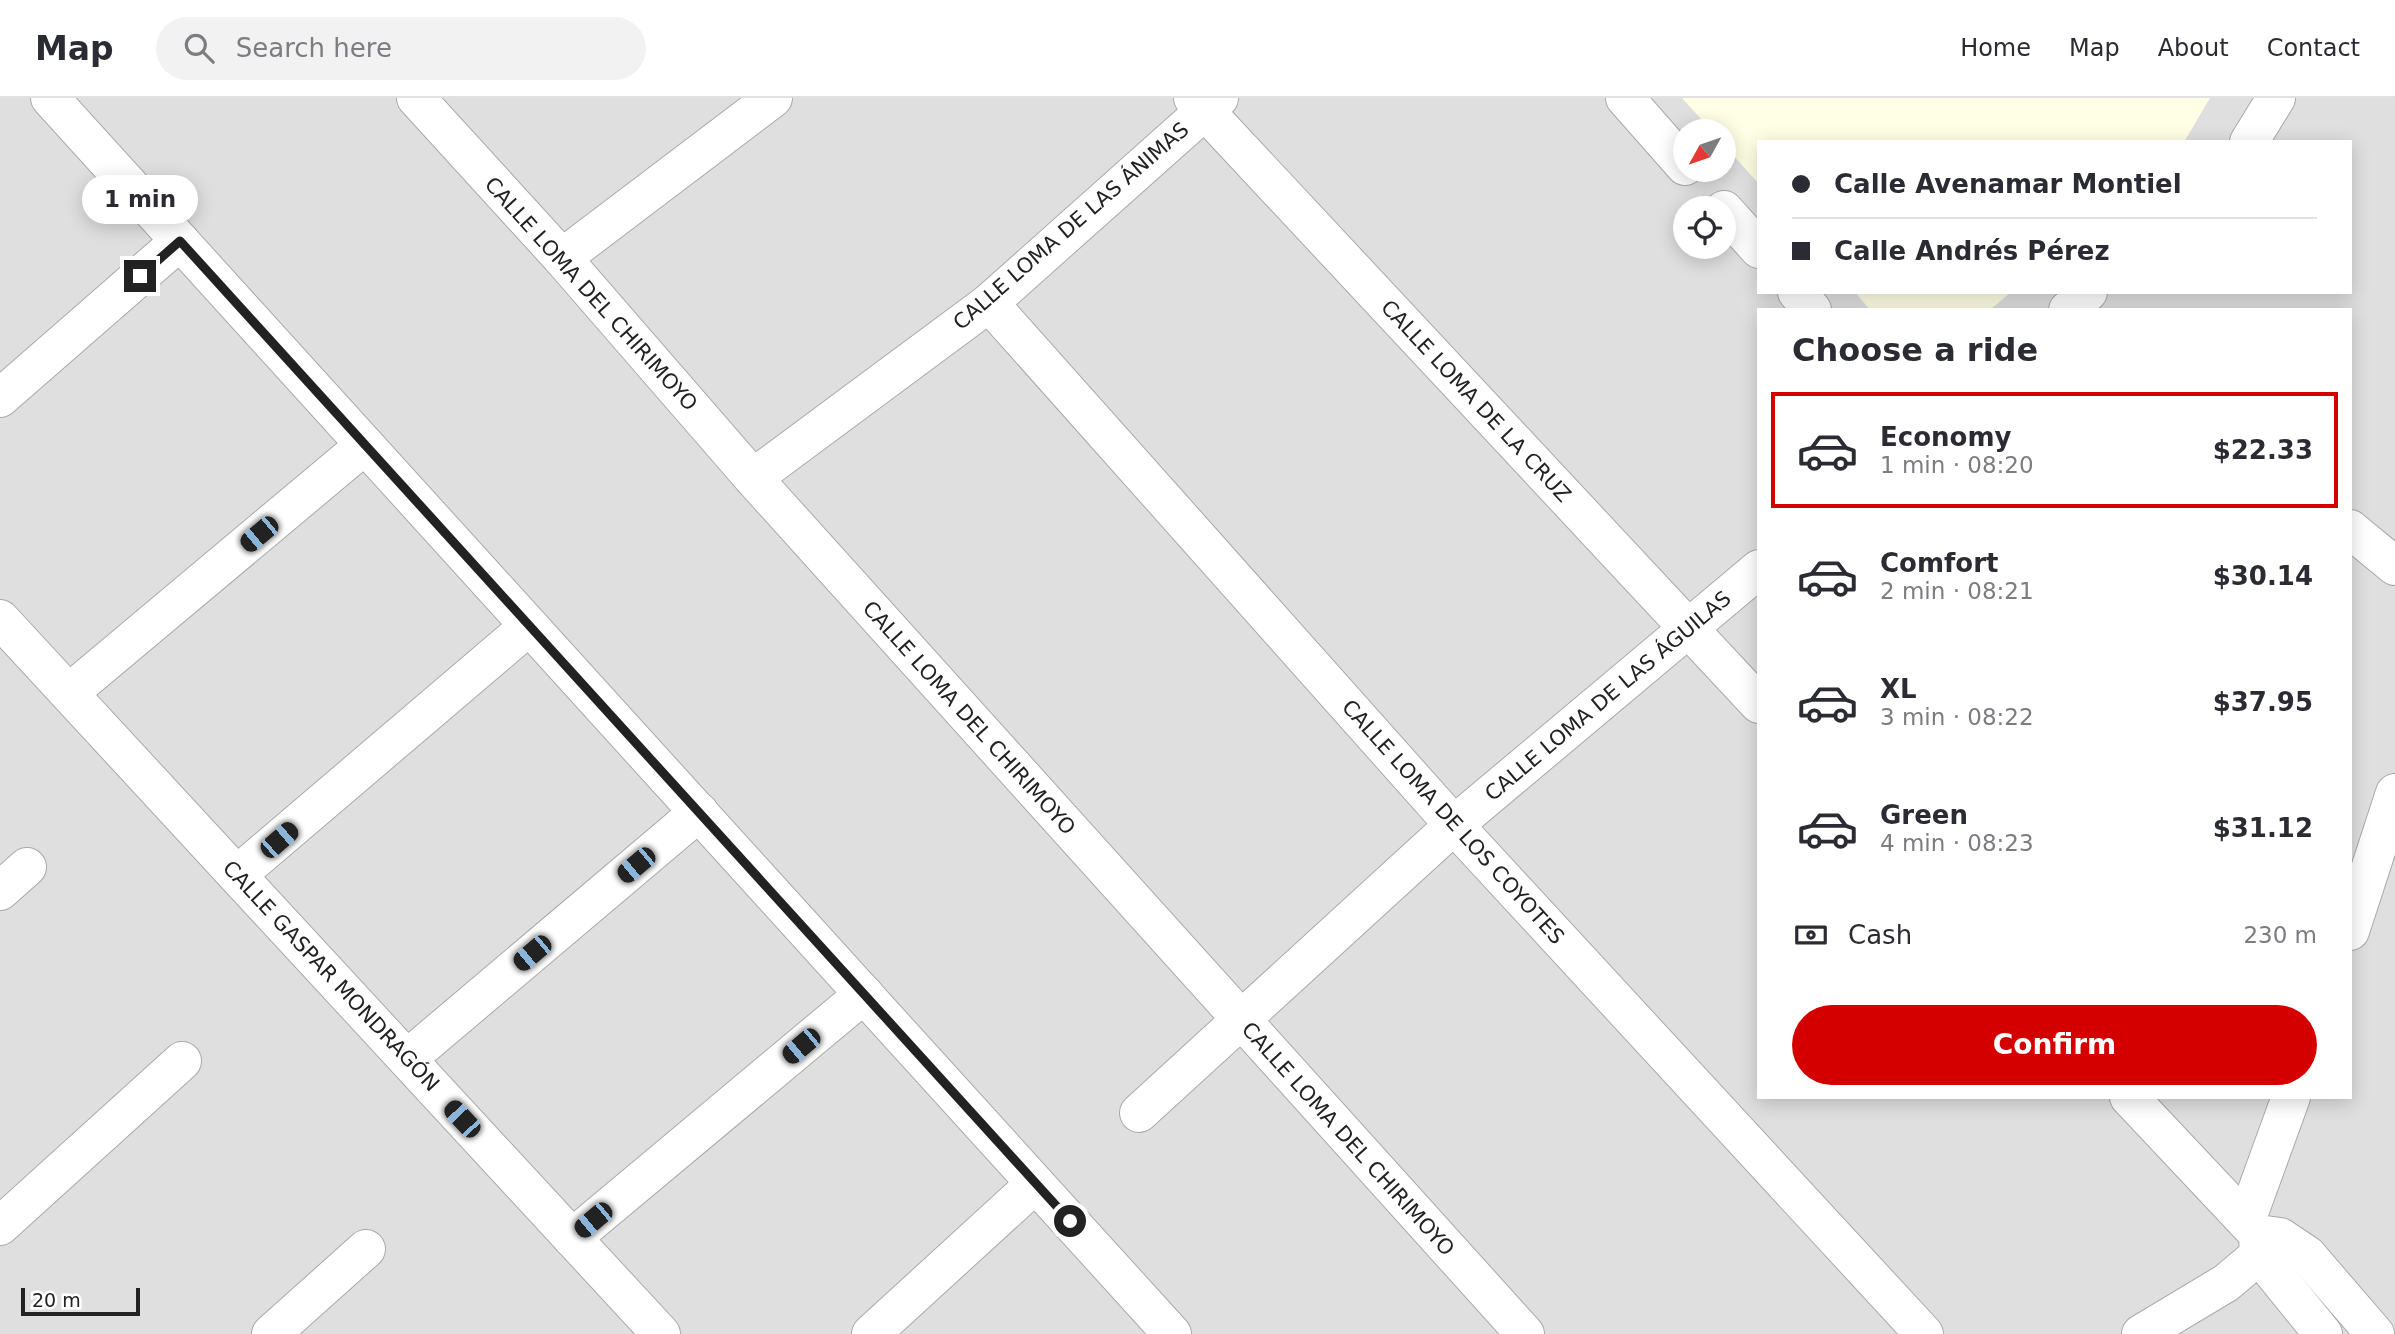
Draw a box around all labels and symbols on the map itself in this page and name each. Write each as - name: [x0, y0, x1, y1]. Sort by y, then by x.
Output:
- street label: CALLE LOMA DE LAS ÁNIMAS: [948, 117, 1194, 335]
- north arrow: [1673, 119, 1736, 182]
- street label: CALLE LOMA DEL CHIRIMOYO: [480, 172, 702, 416]
- callout: 1 min: [82, 174, 198, 223]
- route end: [124, 260, 156, 292]
- street label: CALLE LOMA DE LA CRUZ: [1376, 295, 1576, 507]
- car: [237, 512, 282, 556]
- street label: CALLE LOMA DE LAS ÁGUILAS: [1480, 585, 1736, 806]
- street label: CALLE LOMA DEL CHIRIMOYO: [858, 596, 1080, 840]
- street label: CALLE LOMA DE LOS COYOTES: [1337, 695, 1569, 949]
- car: [257, 818, 302, 862]
- car: [614, 843, 659, 887]
- street label: CALLE GASPAR MONDRAGÓN: [218, 855, 445, 1096]
- car: [510, 931, 555, 975]
- street label: CALLE LOMA DEL CHIRIMOYO: [1237, 1017, 1459, 1261]
- car: [779, 1024, 824, 1068]
- car: [440, 1096, 485, 1142]
- car: [571, 1198, 616, 1242]
- route start: [1054, 1205, 1086, 1237]
- scale bar: [21, 1285, 140, 1317]

